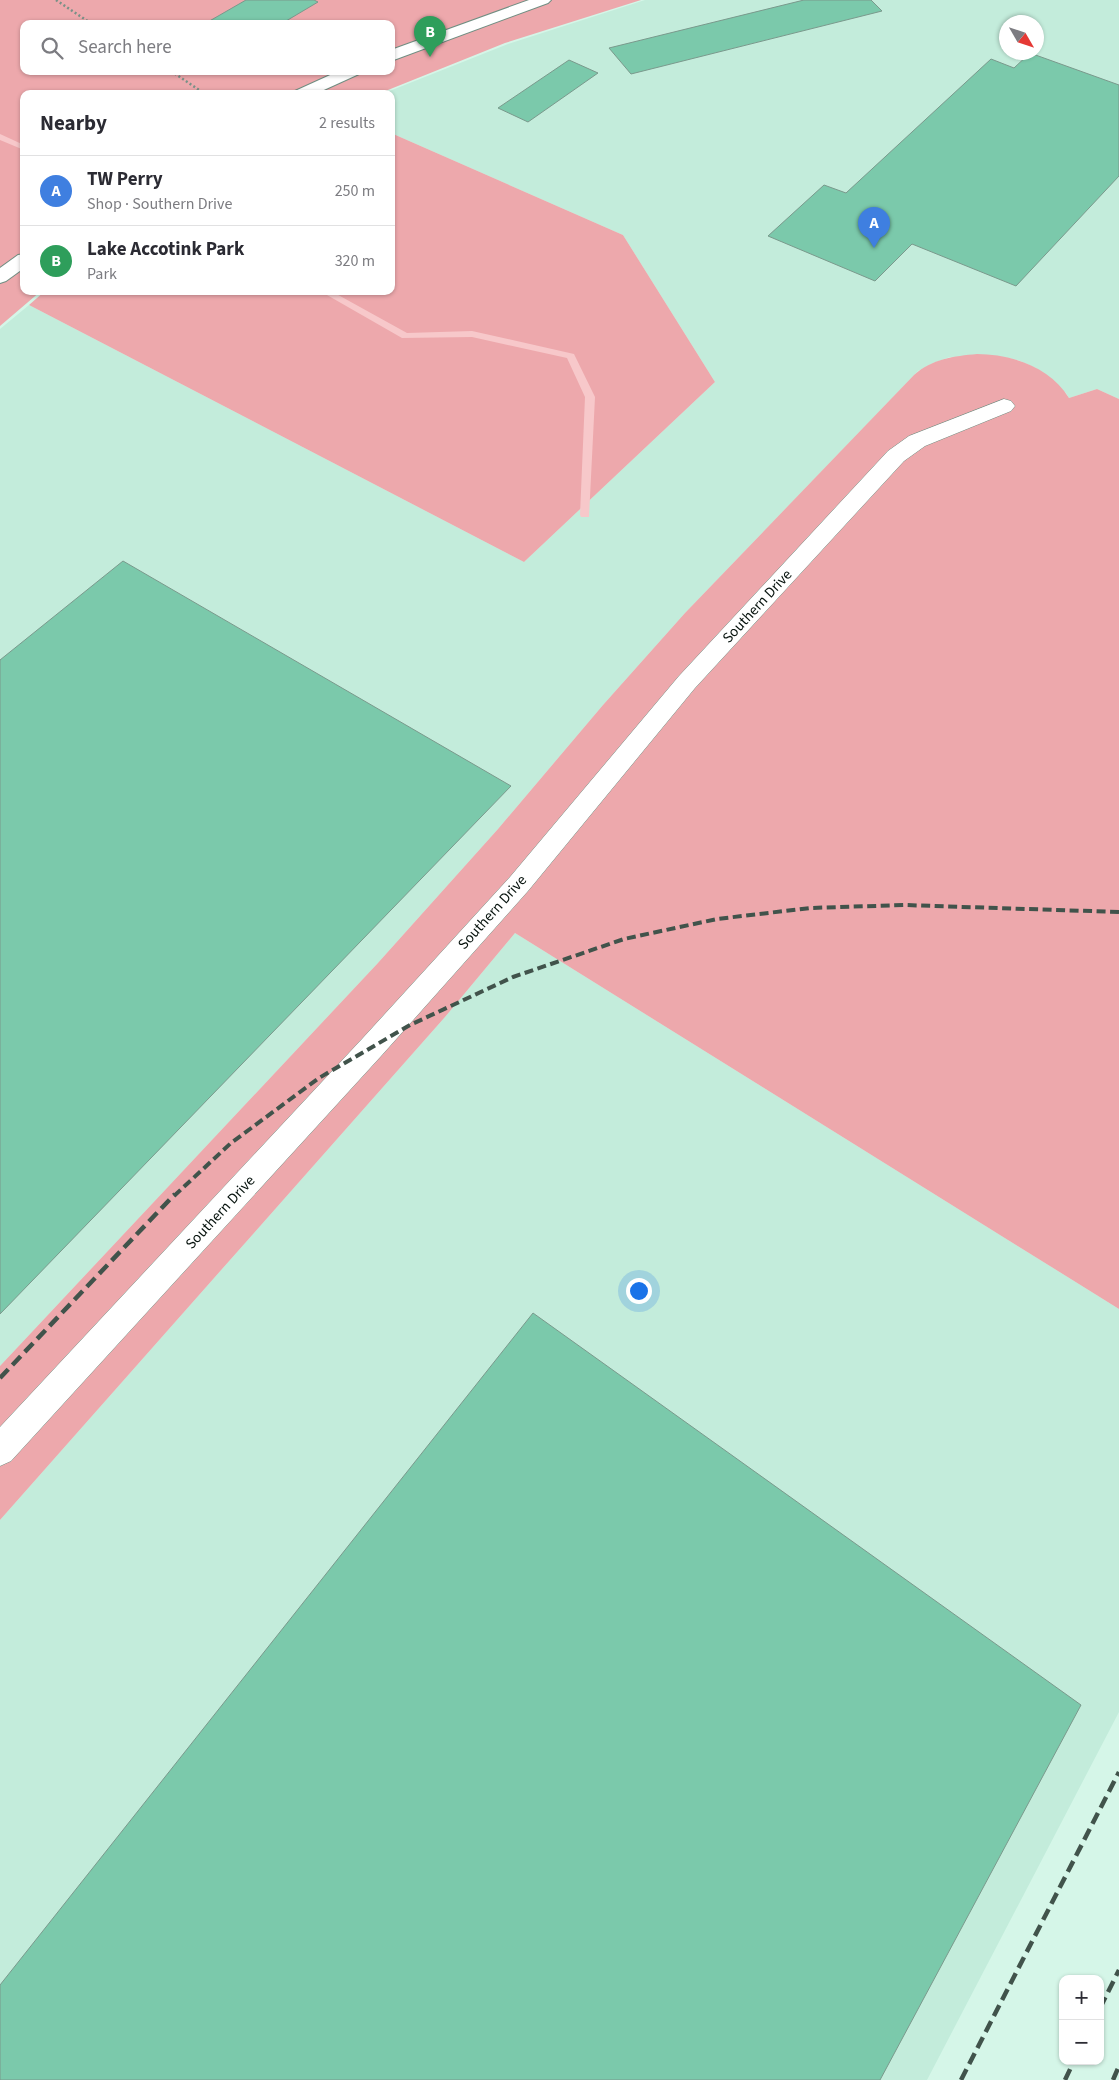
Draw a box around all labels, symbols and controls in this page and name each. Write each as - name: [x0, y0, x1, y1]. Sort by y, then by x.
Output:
- north arrow: [999, 15, 1044, 60]
- pin: B: [414, 16, 446, 57]
- search box: [20, 20, 395, 75]
- icon: search: [38, 34, 66, 62]
- text: Search here: [78, 34, 172, 61]
- text: Nearby: [40, 108, 107, 138]
- text: 2 results: [319, 112, 375, 134]
- text: TW Perry: [87, 166, 163, 193]
- text: A: [51, 180, 61, 202]
- text: 250 m: [335, 180, 375, 202]
- text: Shop · Southern Drive: [87, 193, 232, 215]
- pin: A: [858, 207, 890, 248]
- text: Lake Accotink Park: [87, 236, 244, 263]
- text: B: [51, 250, 61, 272]
- text: 320 m: [335, 250, 375, 272]
- text: Park: [87, 263, 117, 285]
- street label: Southern Drive: [718, 565, 797, 648]
- street label: Southern Drive: [453, 870, 532, 954]
- street label: Southern Drive: [181, 1171, 260, 1254]
- your location: [626, 1278, 652, 1304]
- map controls: [1059, 1975, 1104, 2065]
- button: +: [1059, 1975, 1104, 2020]
- button: −: [1059, 2020, 1104, 2065]

